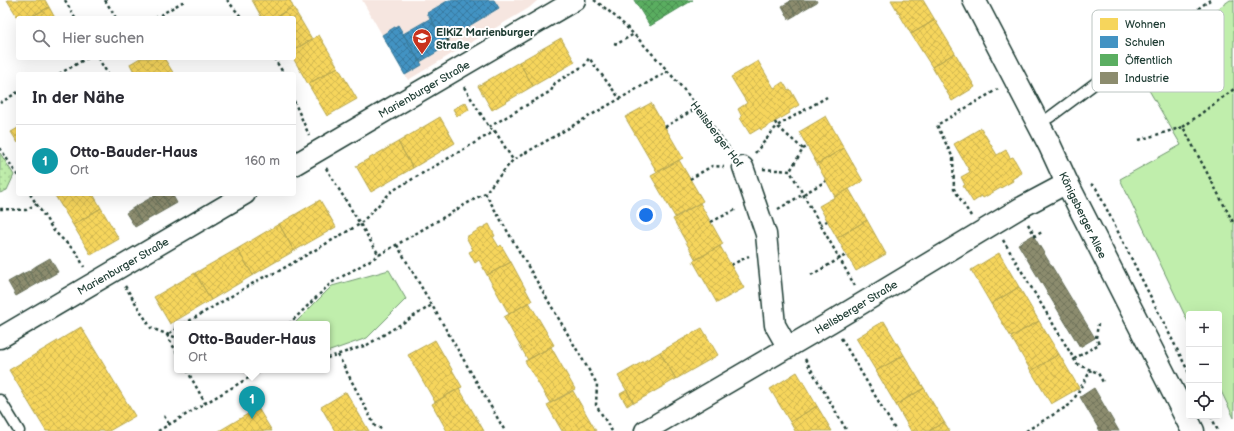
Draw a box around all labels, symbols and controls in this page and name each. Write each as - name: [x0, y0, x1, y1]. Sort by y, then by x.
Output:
- legend: [1092, 10, 1224, 92]
- search box: [16, 16, 296, 60]
- text: Wohnen: [1125, 18, 1166, 31]
- place label: ElKiZ Marienburger Straße: [436, 26, 535, 52]
- icon: search: [30, 27, 52, 49]
- school or university icon: ElKiZ Marienburger Straße: [411, 27, 433, 55]
- text: Hier suchen: [62, 29, 144, 48]
- text: Schulen: [1125, 36, 1165, 49]
- text: Öffentlich: [1125, 53, 1172, 67]
- street label: Marienburger Straße: [376, 58, 473, 121]
- text: Industrie: [1125, 72, 1169, 85]
- text: In der Nähe: [32, 88, 125, 108]
- street label: Heilsberger Hof: [688, 99, 746, 170]
- text: Otto-Bauder-Haus: [70, 143, 198, 162]
- text: 1: [42, 153, 48, 169]
- text: 160 m: [245, 153, 280, 169]
- text: Ort: [70, 162, 89, 178]
- street label: Königsberger Allee: [1056, 170, 1109, 261]
- your location: [636, 205, 656, 225]
- street label: Marienburger Straße: [75, 235, 172, 298]
- street label: Heilsberger Straße: [813, 277, 900, 337]
- map controls: [1186, 311, 1222, 419]
- button: +: [1186, 311, 1222, 347]
- popup: [174, 321, 330, 373]
- text: Otto-Bauder-Haus: [188, 330, 316, 349]
- button: −: [1186, 347, 1222, 383]
- text: Ort: [188, 349, 207, 365]
- button: locate: [1186, 383, 1222, 419]
- pin: 1: [239, 386, 265, 419]

